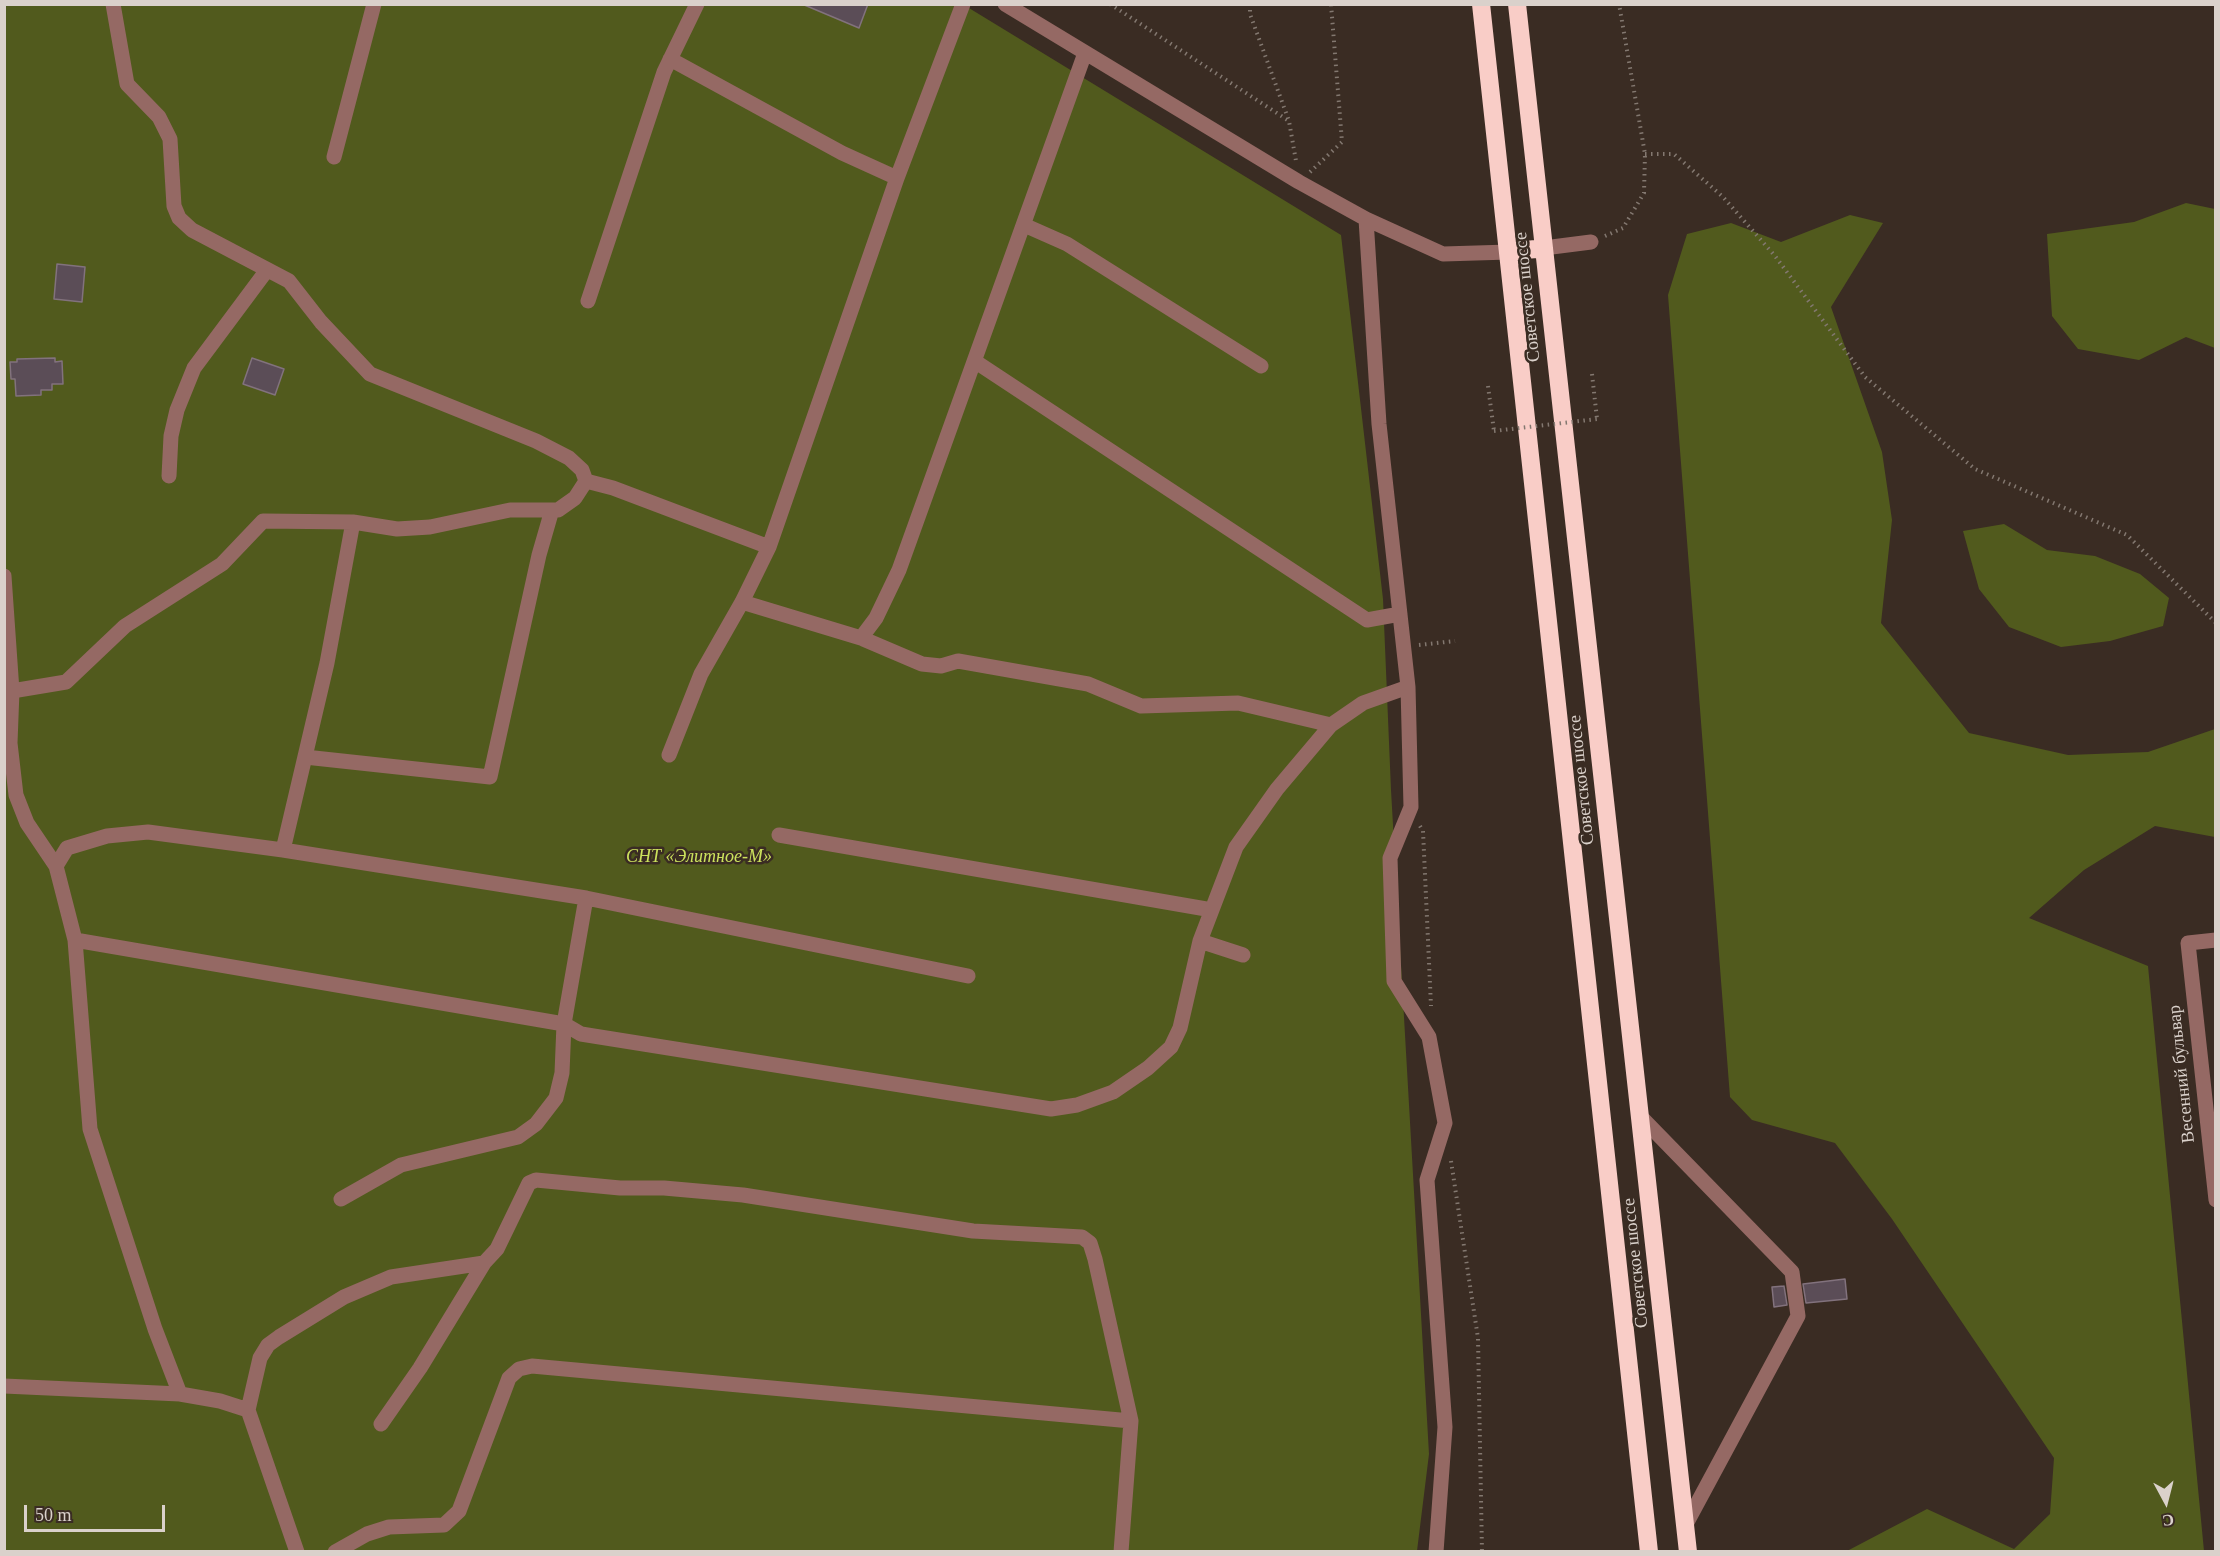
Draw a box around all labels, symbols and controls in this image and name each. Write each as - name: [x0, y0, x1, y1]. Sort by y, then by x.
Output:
- street label: Советское шоссе: [1510, 231, 1546, 363]
- street label: Советское шоссе: [1564, 714, 1600, 846]
- park label: СНТ «Элитное-М»: [626, 846, 772, 868]
- street label: Весенний бульвар: [2164, 1004, 2200, 1144]
- street label: Советское шоссе: [1618, 1197, 1654, 1329]
- north arrow: [2136, 1472, 2196, 1532]
- scale bar: [27, 1493, 168, 1531]
- text: 50 m: [35, 1505, 72, 1525]
- text: С: [2161, 1511, 2175, 1530]

